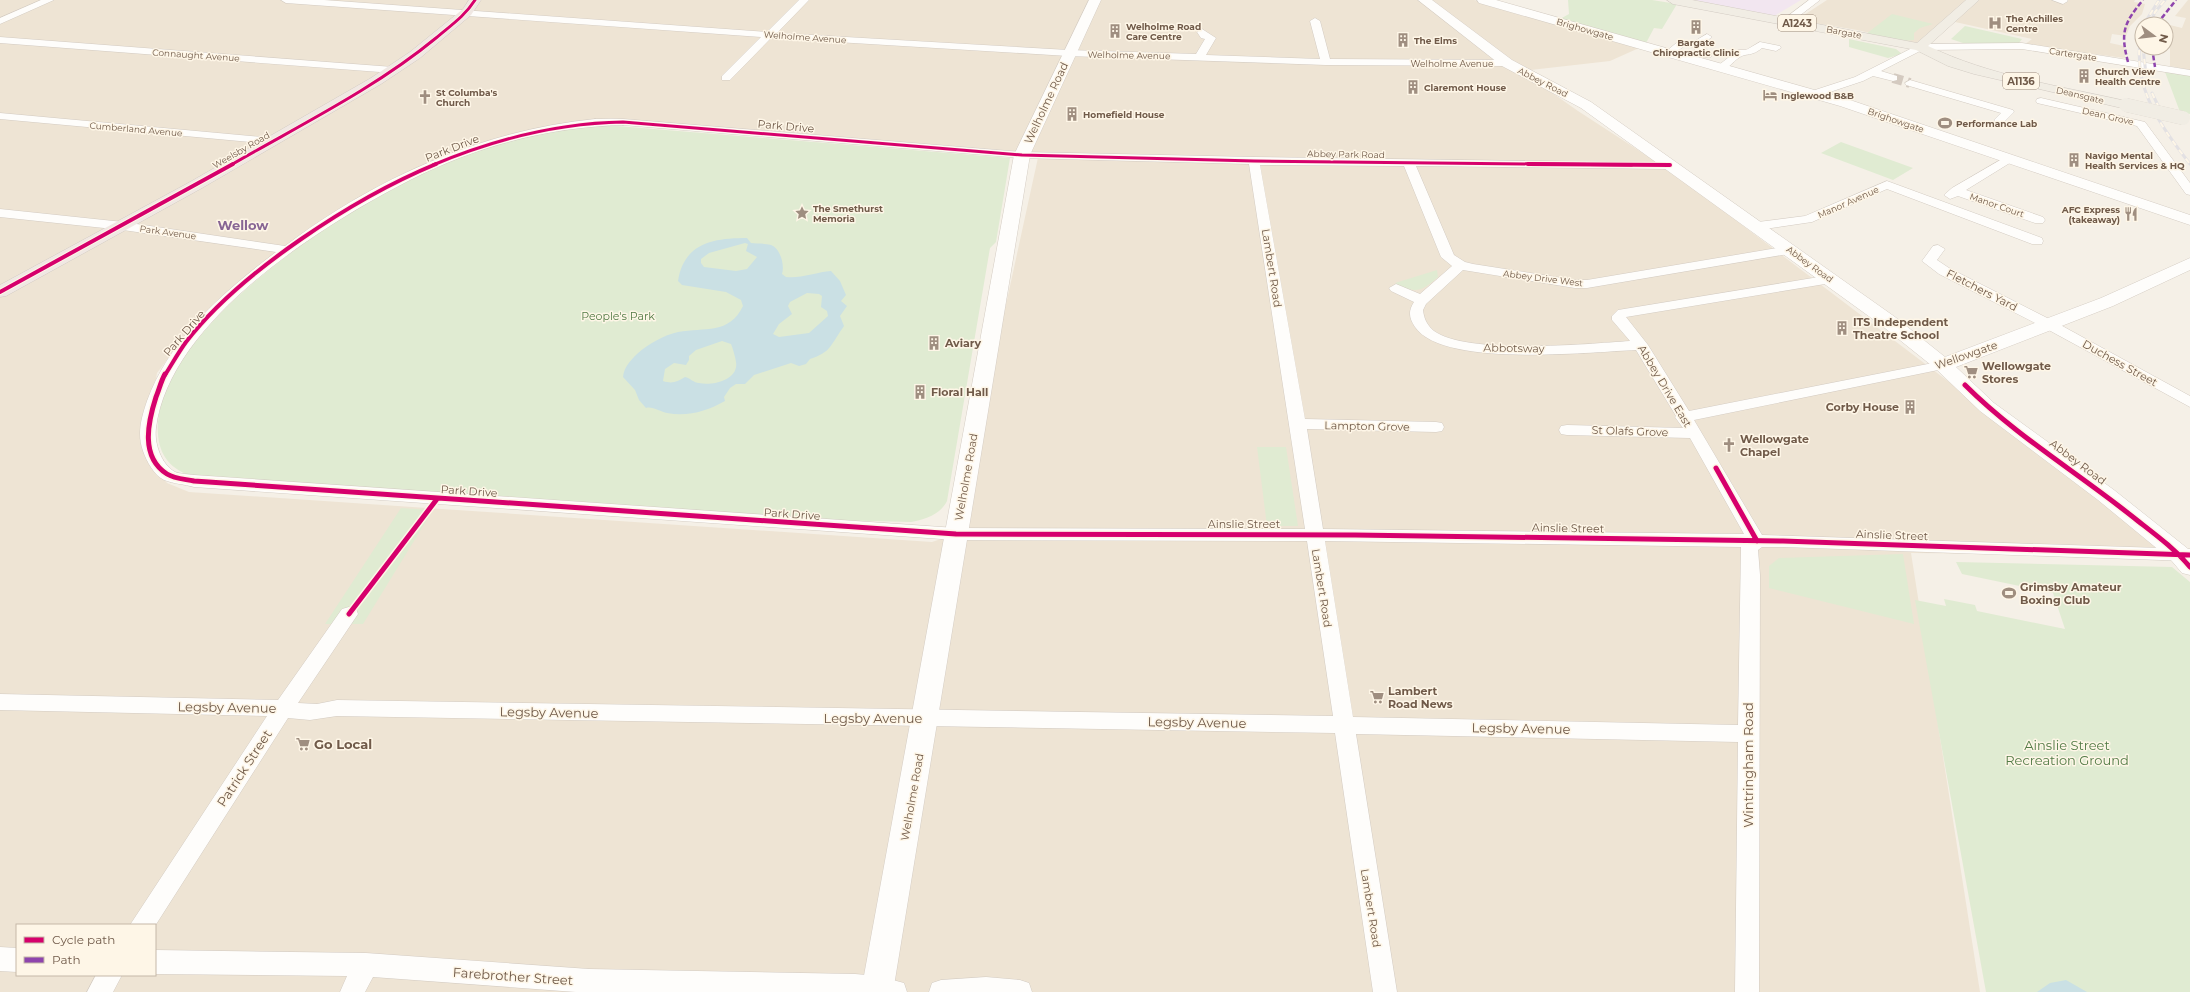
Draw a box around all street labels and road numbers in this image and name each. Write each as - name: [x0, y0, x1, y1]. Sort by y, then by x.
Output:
- road number: A1243: [1778, 15, 1816, 31]
- street label: Brighowgate: [1555, 16, 1615, 43]
- street label: Bargate: [1825, 23, 1863, 41]
- street label: Welholme Avenue: [763, 29, 847, 45]
- street label: Cartergate: [2048, 45, 2098, 63]
- street label: Connaught Avenue: [152, 46, 241, 64]
- street label: Welholme Avenue: [1087, 49, 1171, 61]
- street label: Welholme Avenue: [1411, 58, 1494, 69]
- street label: Welholme Road: [1021, 60, 1071, 146]
- street label: Abbey Road: [1516, 65, 1570, 99]
- road number: A1136: [2003, 73, 2039, 89]
- street label: Deansgate: [2055, 84, 2106, 106]
- street label: Brighowgate: [1866, 105, 1926, 135]
- street label: Dean Grove: [2081, 105, 2135, 127]
- street label: Park Drive: [757, 117, 815, 135]
- street label: Cumberland Avenue: [89, 119, 183, 139]
- street label: Weelsby Road: [211, 129, 271, 171]
- street label: Park Drive: [423, 131, 481, 165]
- street label: Abbey Park Road: [1307, 148, 1385, 160]
- street label: Manor Avenue: [1816, 183, 1881, 220]
- street label: Manor Court: [1968, 191, 2026, 220]
- street label: Park Avenue: [139, 223, 197, 241]
- street label: Lambert Road: [1259, 228, 1285, 308]
- street label: Abbey Road: [1785, 243, 1835, 285]
- street label: Fletchers Yard: [1944, 266, 2020, 314]
- street label: Abbey Drive West: [1503, 268, 1584, 288]
- street label: Park Drive: [160, 307, 208, 359]
- street label: Duchess Street: [2080, 337, 2160, 390]
- street label: Wellowgate: [1933, 338, 2000, 372]
- street label: Abbotsway: [1483, 340, 1545, 356]
- street label: Abbey Drive East: [1635, 342, 1695, 430]
- street label: Lampton Grove: [1324, 418, 1410, 434]
- street label: St Olafs Grove: [1591, 423, 1669, 439]
- street label: Welholme Road: [951, 432, 981, 522]
- street label: Abbey Road: [2047, 436, 2109, 488]
- street label: Park Drive: [440, 482, 498, 500]
- street label: Park Drive: [763, 505, 821, 523]
- street label: Ainslie Street: [1208, 517, 1281, 531]
- street label: Ainslie Street: [1532, 520, 1605, 536]
- street label: Ainslie Street: [1856, 527, 1929, 543]
- street label: Lambert Road: [1309, 548, 1335, 628]
- street label: Legsby Avenue: [177, 698, 277, 716]
- street label: Wintringham Road: [1740, 702, 1756, 828]
- street label: Legsby Avenue: [499, 703, 599, 721]
- street label: Legsby Avenue: [824, 710, 923, 726]
- street label: Legsby Avenue: [1147, 713, 1247, 731]
- street label: Legsby Avenue: [1471, 719, 1571, 737]
- street label: Patrick Street: [213, 727, 275, 809]
- street label: Welholme Road: [897, 752, 927, 842]
- street label: Lambert Road: [1358, 868, 1384, 948]
- street label: Farebrother Street: [452, 964, 574, 988]

